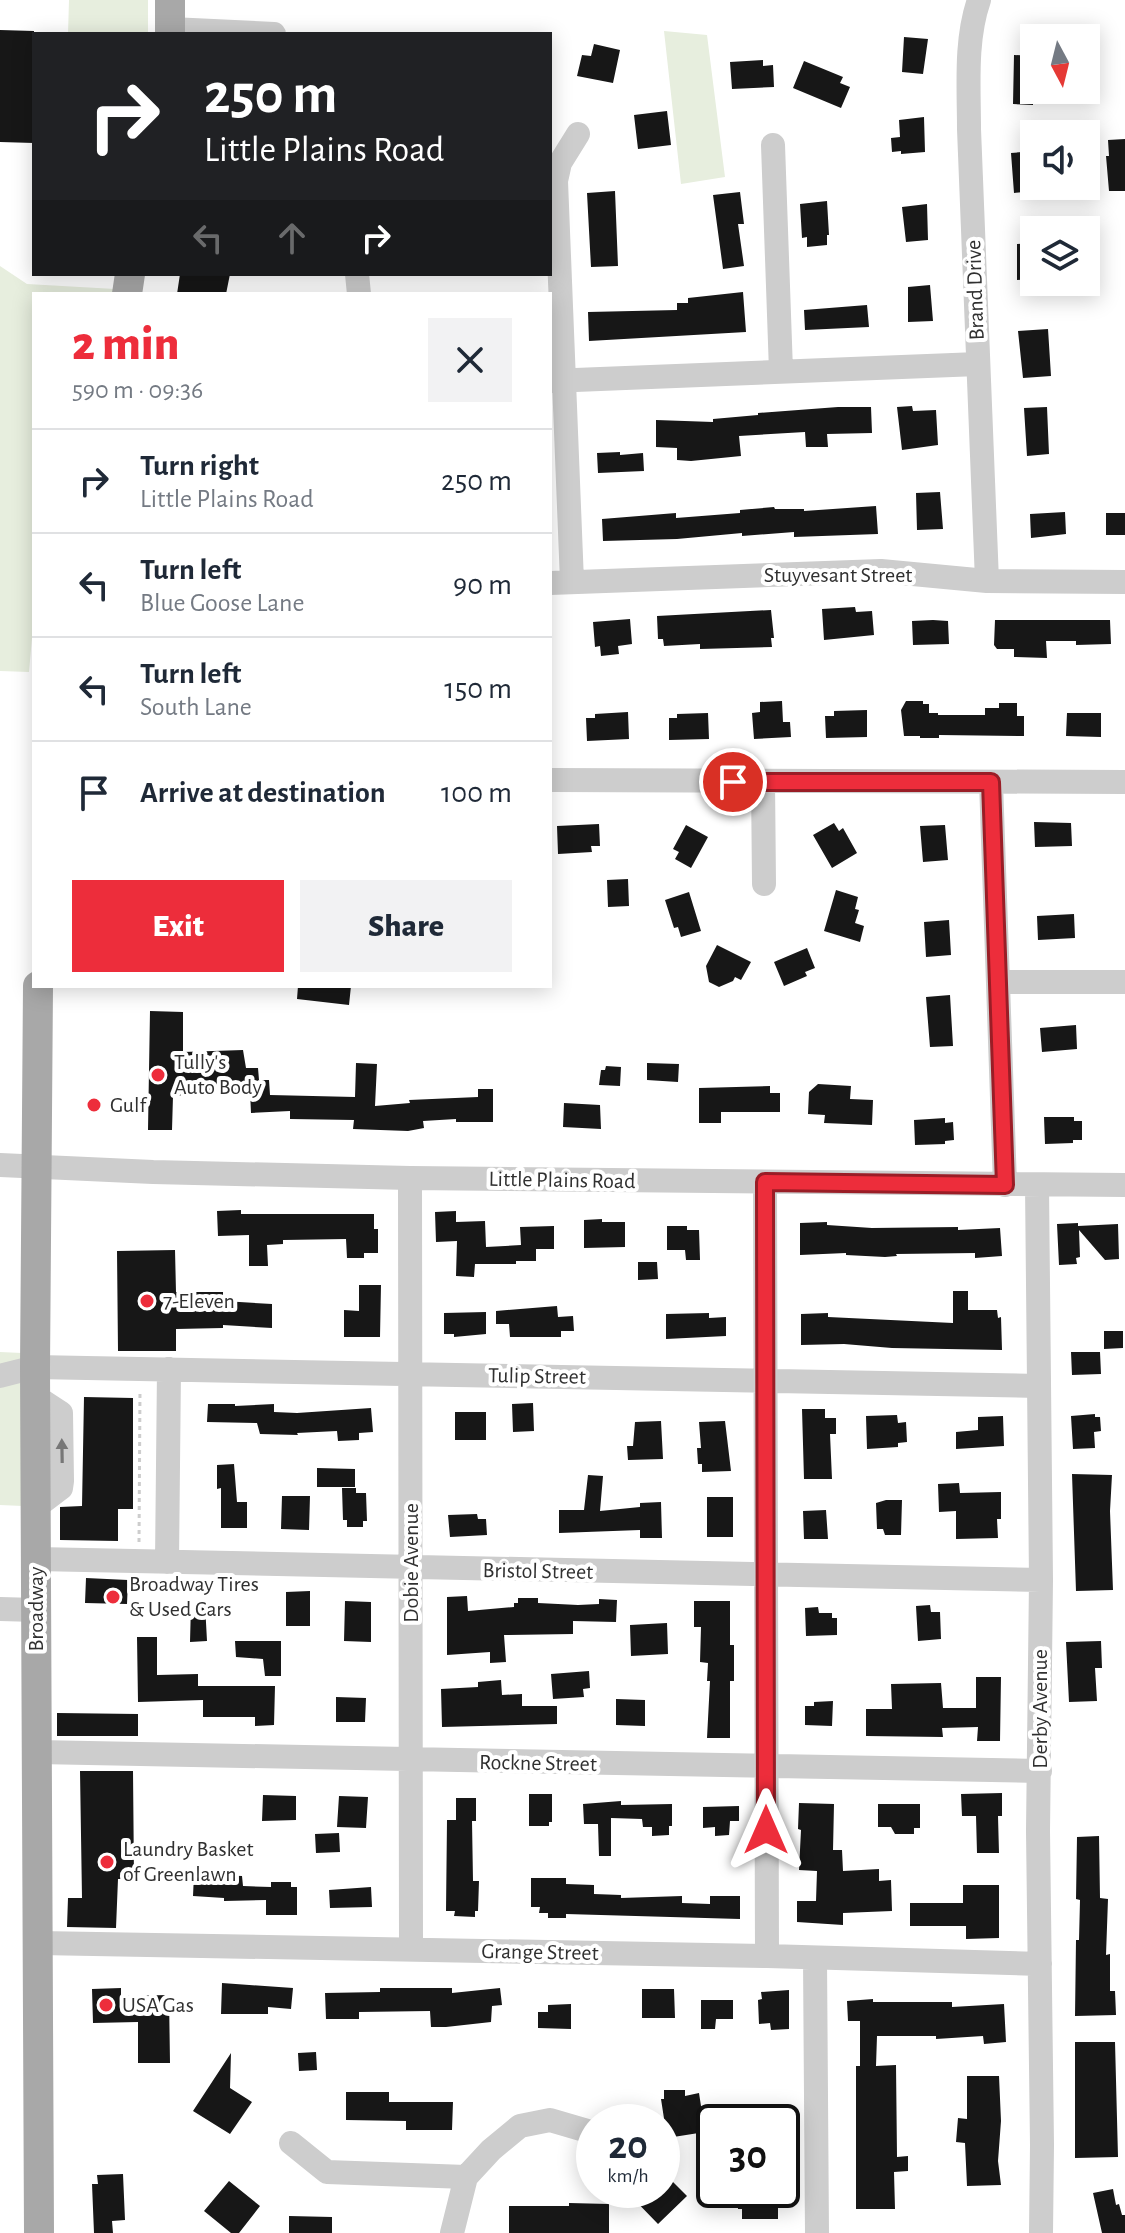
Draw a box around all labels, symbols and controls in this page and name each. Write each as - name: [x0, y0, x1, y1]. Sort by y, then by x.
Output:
- north arrow: [1020, 24, 1100, 104]
- map controls: [1020, 24, 1100, 296]
- icon: right: [72, 64, 176, 168]
- text: 250 m: [204, 67, 337, 123]
- button: sound: [1020, 120, 1100, 200]
- text: Little Plains Road: [204, 132, 444, 168]
- icon: left: [186, 216, 230, 260]
- icon: ahead: [270, 216, 314, 260]
- icon: right: [354, 216, 398, 260]
- button: layers: [1020, 216, 1100, 296]
- street label: Brand Drive: [962, 239, 988, 341]
- button: close: [428, 318, 512, 402]
- text: 2 min: [72, 321, 180, 369]
- text: 590 m · 09:36: [72, 377, 203, 403]
- text: Turn right: [140, 451, 259, 481]
- icon: right: [72, 459, 116, 503]
- text: 250 m: [441, 466, 512, 496]
- text: Little Plains Road: [140, 486, 314, 512]
- text: Turn left: [140, 555, 241, 585]
- icon: left: [72, 563, 116, 607]
- street label: Stuyvesant Street: [764, 564, 912, 586]
- text: 90 m: [453, 570, 512, 600]
- text: Blue Goose Lane: [140, 590, 304, 616]
- text: Turn left: [140, 659, 241, 689]
- icon: left: [72, 667, 116, 711]
- text: 150 m: [444, 674, 512, 704]
- text: South Lane: [140, 694, 252, 720]
- pin: [699, 748, 767, 816]
- icon: arrive: [711, 760, 755, 804]
- icon: arrive: [72, 771, 116, 815]
- text: Arrive at destination: [140, 778, 386, 808]
- text: 100 m: [441, 778, 512, 808]
- button: Exit: [72, 880, 284, 972]
- button: Share: [300, 880, 512, 972]
- place label: Tully's Auto Body: [174, 1051, 262, 1098]
- marker: Tully's Auto Body: [149, 1066, 167, 1084]
- place label: Gulf: [110, 1094, 147, 1116]
- marker: Gulf: [85, 1096, 103, 1114]
- street label: Little Plains Road: [488, 1168, 636, 1192]
- place label: 7-Eleven: [163, 1290, 235, 1312]
- marker: 7-Eleven: [138, 1292, 156, 1310]
- street label: Tulip Street: [488, 1364, 586, 1388]
- one-way arrow: [56, 1438, 68, 1463]
- street label: Dobie Avenue: [400, 1503, 422, 1623]
- street label: Bristol Street: [483, 1559, 593, 1583]
- street label: Broadway: [25, 1566, 47, 1651]
- place label: Broadway Tires & Used Cars: [129, 1573, 259, 1620]
- marker: Broadway Tires & Used Cars: [104, 1588, 122, 1606]
- street label: Derby Avenue: [1029, 1649, 1051, 1769]
- street label: Rockne Street: [479, 1751, 597, 1775]
- position arrow: [724, 1788, 808, 1872]
- place label: Laundry Basket of Greenlawn: [123, 1838, 253, 1885]
- marker: Laundry Basket of Greenlawn: [98, 1853, 116, 1871]
- street label: Grange Street: [481, 1940, 599, 1964]
- place label: USA Gas: [122, 1994, 194, 2016]
- marker: USA Gas: [97, 1996, 115, 2014]
- speed limit sign: 30: [696, 2104, 800, 2208]
- text: 20: [608, 2126, 648, 2166]
- text: km/h: [607, 2166, 649, 2186]

